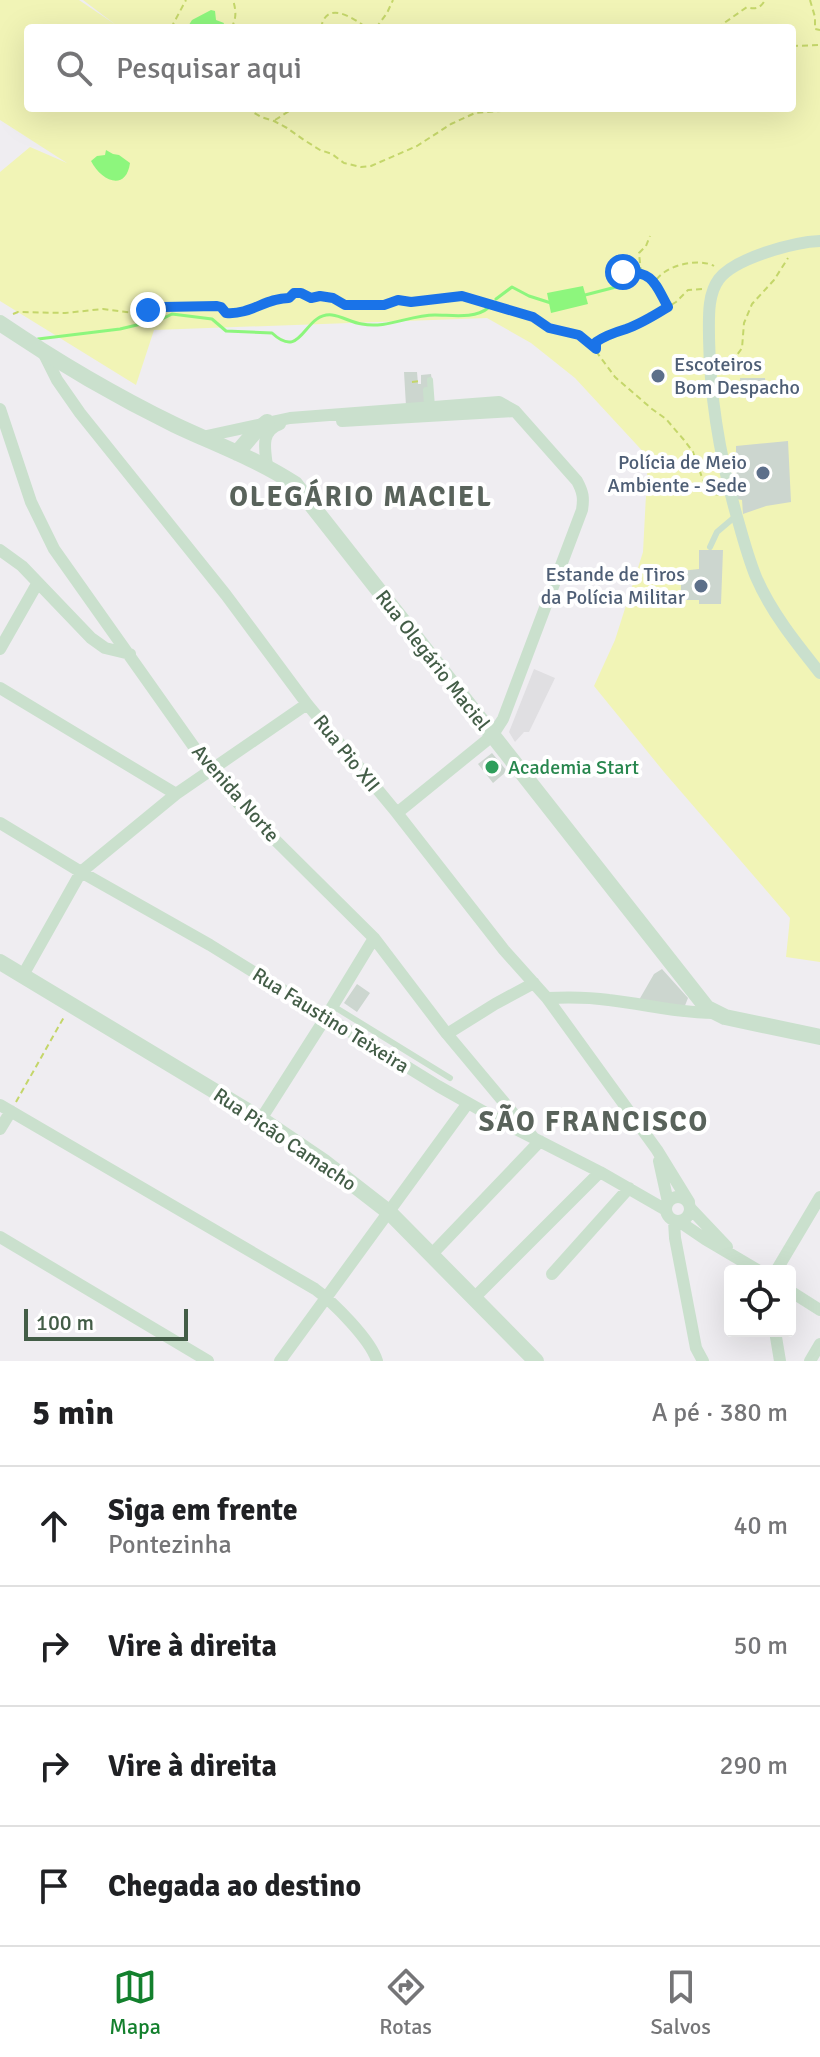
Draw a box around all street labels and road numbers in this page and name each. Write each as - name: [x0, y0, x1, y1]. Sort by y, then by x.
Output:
- street label: Rua Olegário Maciel: [370, 585, 495, 736]
- street label: Rua Pio XII: [308, 710, 385, 797]
- street label: Avenida Norte: [187, 740, 285, 847]
- street label: Rua Faustino Teixeira: [248, 962, 414, 1079]
- street label: Rua Picão Camacho: [209, 1082, 361, 1196]

